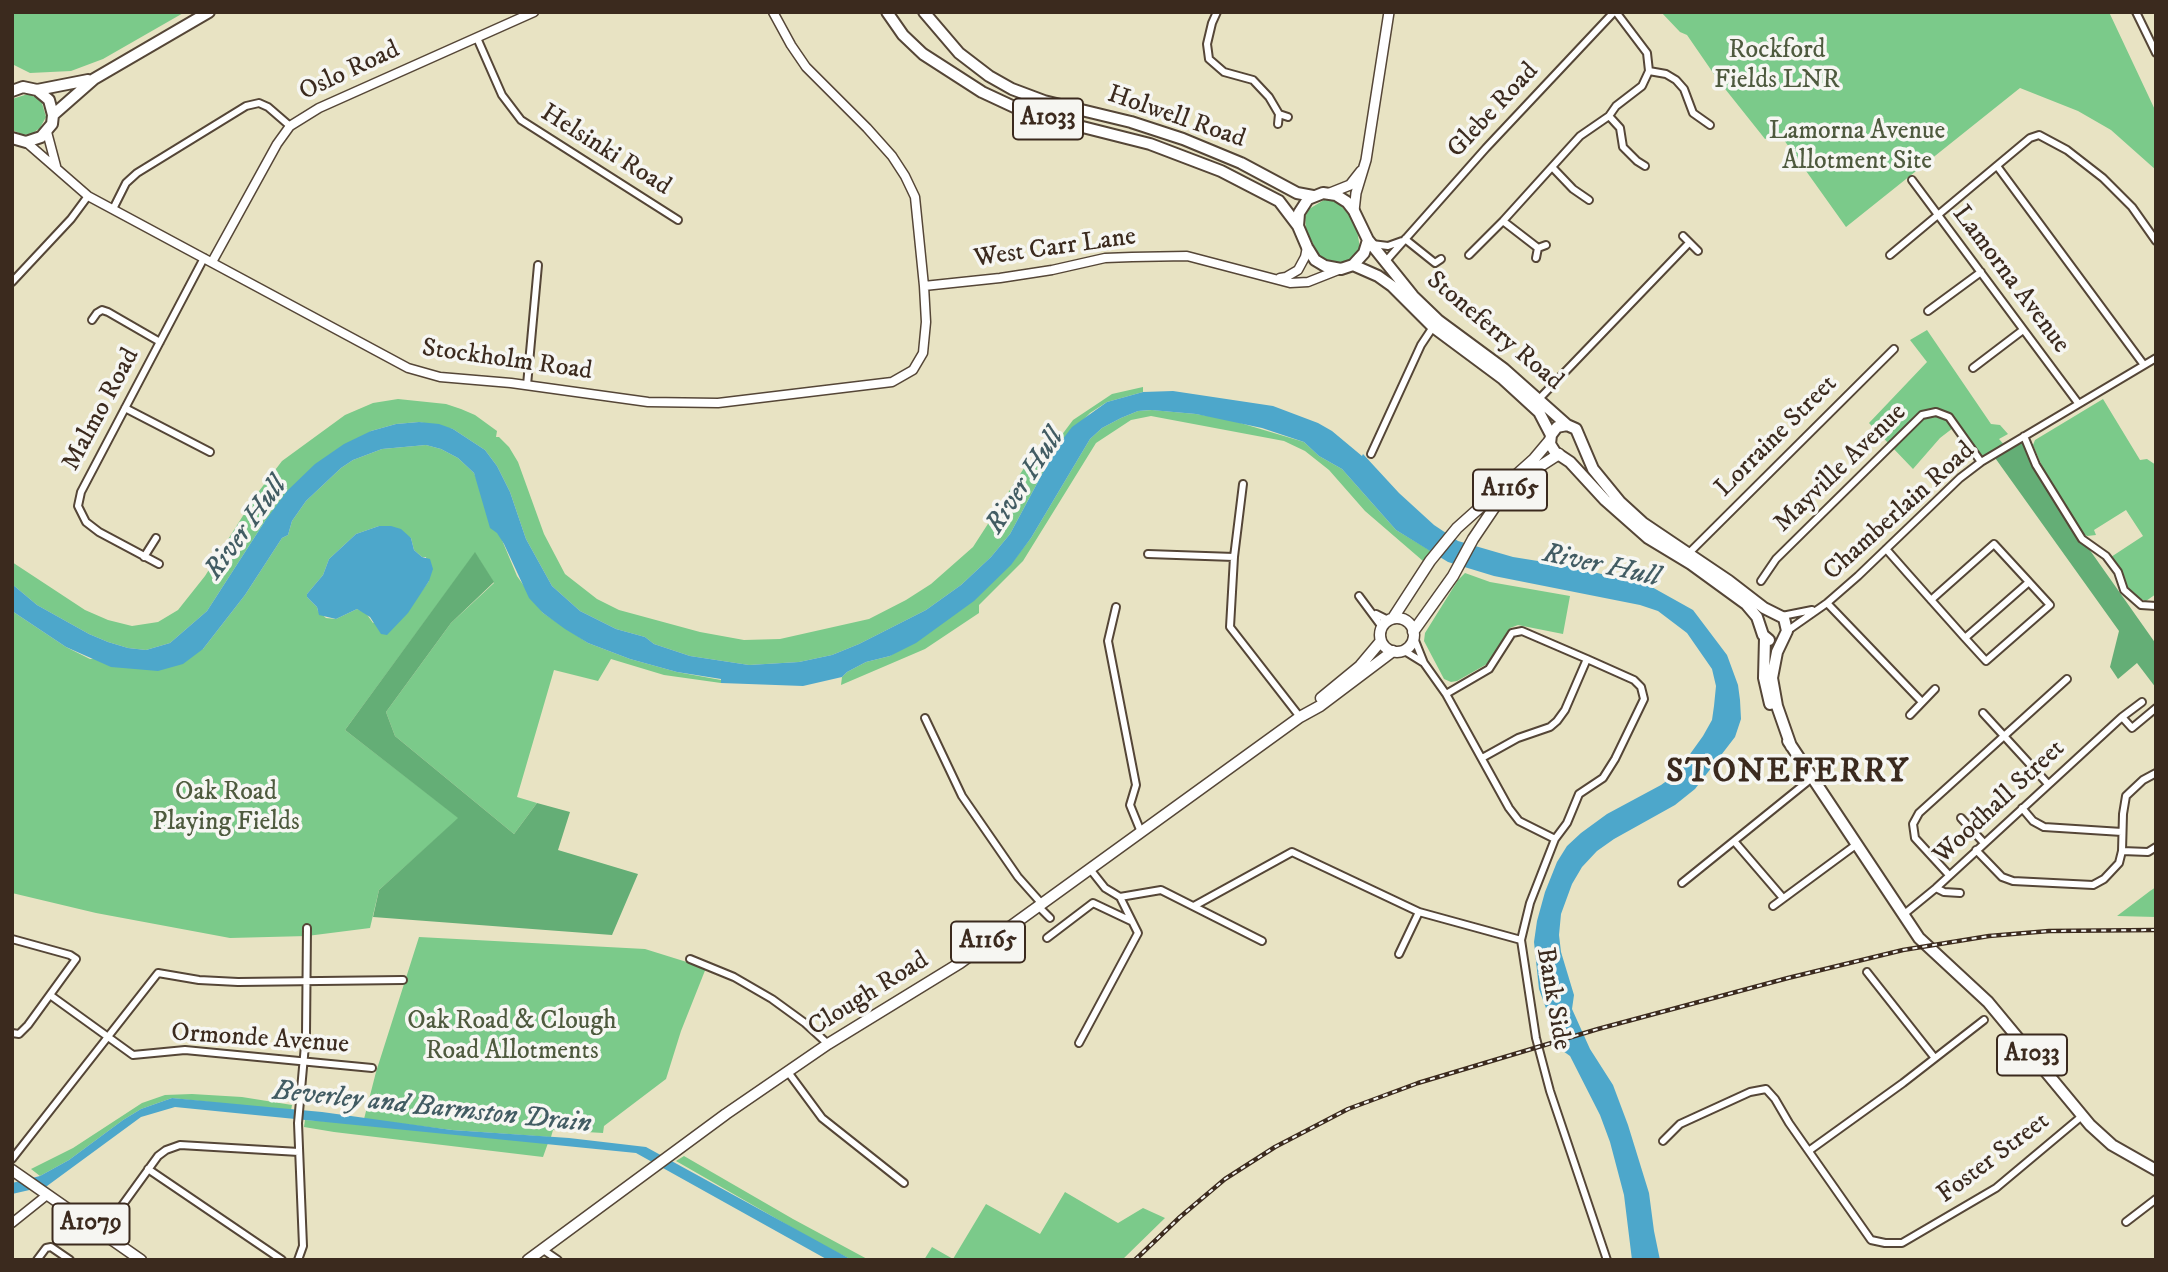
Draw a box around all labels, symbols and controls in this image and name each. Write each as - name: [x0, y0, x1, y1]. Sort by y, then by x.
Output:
- street label: Oslo Road: [295, 35, 405, 109]
- park label: Rockford Fields LNR: [1714, 36, 1840, 98]
- street label: Glebe Road: [1442, 57, 1546, 165]
- street label: Holwell Road: [1103, 80, 1249, 156]
- road number: A1033: [1013, 98, 1083, 140]
- street label: Helsinki Road: [534, 99, 676, 203]
- park label: Lamorna Avenue Allotment Site: [1769, 117, 1945, 178]
- street label: Lamorna Avenue: [1944, 200, 2076, 360]
- street label: West Carr Lane: [972, 222, 1138, 276]
- street label: Stoneferry Road: [1419, 266, 1569, 398]
- street label: Stockholm Road: [420, 334, 594, 388]
- street label: Malmo Road: [57, 343, 147, 477]
- street label: Lorraine Street: [1709, 369, 1845, 505]
- street label: Mayville Avenue: [1768, 398, 1914, 540]
- water label: River Hull: [980, 423, 1072, 541]
- street label: Chamberlain Road: [1818, 436, 1982, 588]
- road number: A1165: [1473, 470, 1547, 510]
- water label: River Hull: [198, 471, 296, 587]
- water label: River Hull: [1539, 538, 1663, 596]
- street label: Woodhall Street: [1928, 734, 2072, 872]
- district label: STONEFERRY: [1667, 754, 1909, 794]
- park label: Oak Road Playing Fields: [152, 778, 300, 840]
- road number: A1165: [951, 922, 1025, 962]
- street label: Bank Side: [1528, 945, 1576, 1053]
- street label: Clough Road: [803, 946, 935, 1044]
- park label: Oak Road & Clough Road Allotments: [407, 1007, 617, 1068]
- street label: Ormonde Avenue: [170, 1018, 350, 1062]
- road number: A1033: [1997, 1035, 2067, 1076]
- water label: Beverley and Barmston Drain: [271, 1076, 593, 1142]
- street label: Foster Street: [1932, 1107, 2056, 1211]
- road number: A1079: [52, 1204, 130, 1244]

